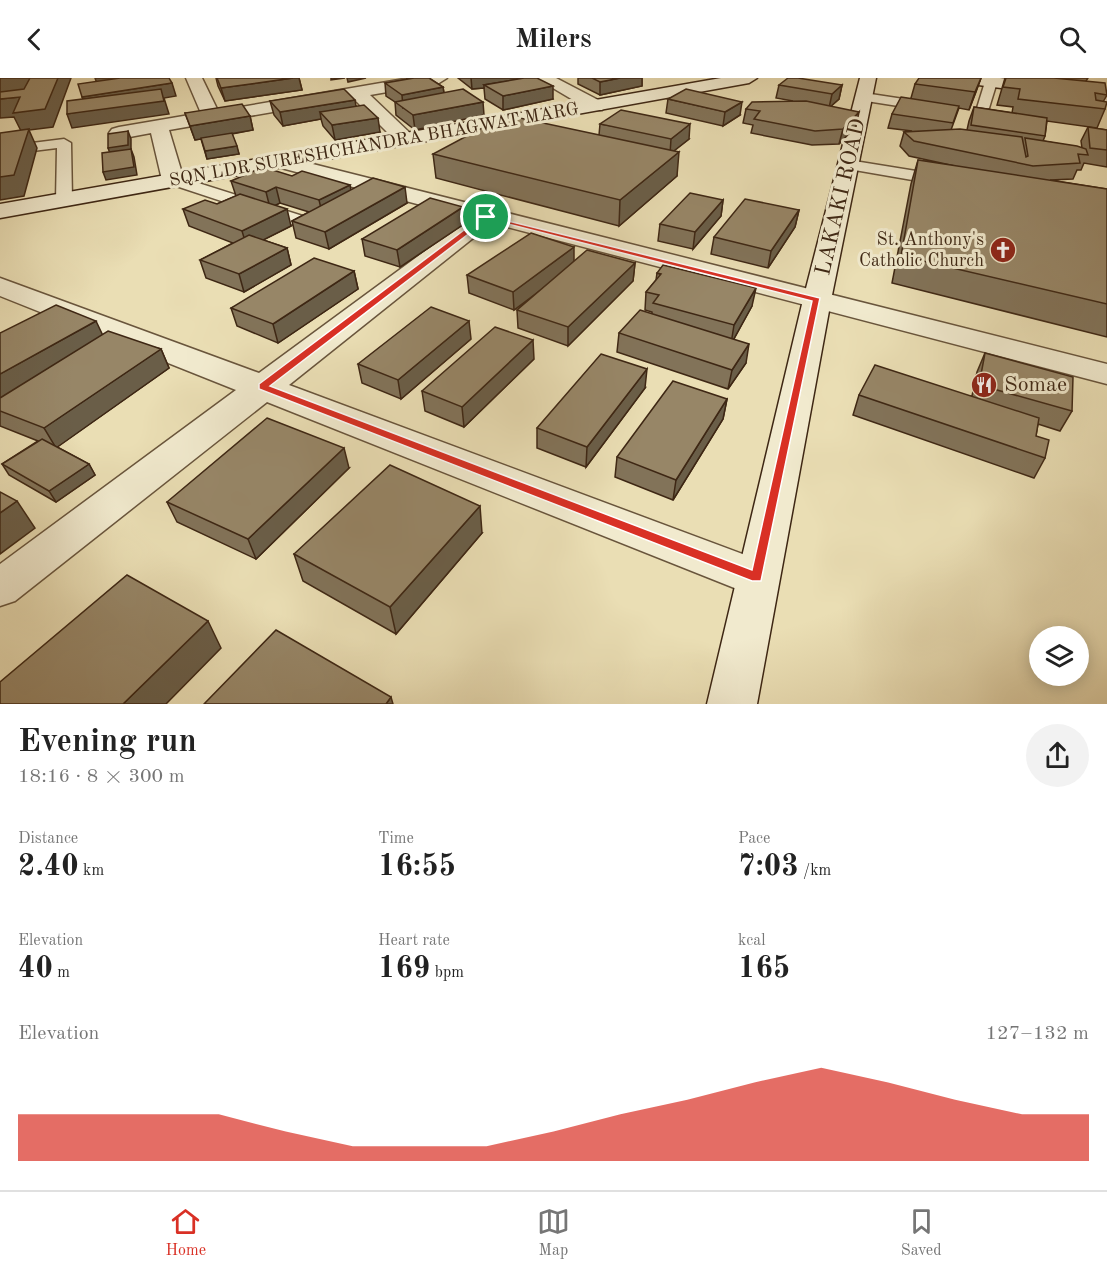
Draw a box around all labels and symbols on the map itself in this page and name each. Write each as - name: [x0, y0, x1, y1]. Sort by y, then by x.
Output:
- street label: SQN LDR SURESHCHANDRA BHAGWAT MARG: [168, 100, 580, 190]
- street label: LAKAKI ROAD: [812, 116, 870, 278]
- pin: [460, 191, 511, 242]
- place label: St. Anthony's Catholic Church: [859, 231, 984, 270]
- church icon: St. Anthony's Catholic Church: [988, 235, 1018, 265]
- restaurant icon: Somae: [969, 370, 999, 400]
- place label: Somae: [1004, 374, 1067, 396]

